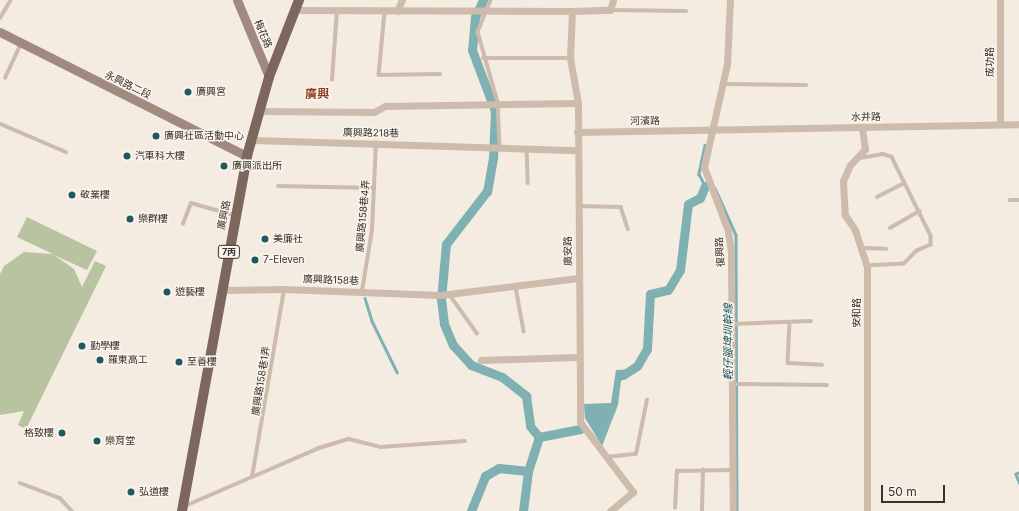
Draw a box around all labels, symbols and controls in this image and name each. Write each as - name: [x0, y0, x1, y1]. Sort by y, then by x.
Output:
- street label: 梅花路: [252, 18, 274, 50]
- street label: 成功路: [984, 47, 996, 77]
- street label: 永興路二段: [103, 69, 153, 101]
- place label: 廣興宮: [196, 86, 226, 98]
- marker: 廣興宮: [183, 87, 193, 97]
- district label: 廣興: [305, 87, 329, 101]
- street label: 水井路: [851, 111, 881, 123]
- street label: 河濱路: [630, 115, 660, 127]
- street label: 廣興路218巷: [343, 127, 399, 139]
- place label: 廣興社區活動中心: [164, 130, 244, 142]
- marker: 廣興社區活動中心: [151, 131, 161, 141]
- place label: 汽車科大樓: [135, 150, 185, 162]
- marker: 汽車科大樓: [122, 151, 132, 161]
- place label: 廣興派出所: [232, 160, 282, 172]
- marker: 廣興派出所: [219, 161, 229, 171]
- street label: 廣興路158巷4弄: [354, 179, 372, 253]
- place label: 敬業樓: [80, 189, 110, 201]
- marker: 敬業樓: [67, 190, 77, 200]
- street label: 廣興路: [215, 199, 233, 231]
- place label: 樂群樓: [138, 213, 168, 225]
- marker: 樂群樓: [125, 214, 135, 224]
- place label: 美廉社: [273, 233, 303, 245]
- marker: 美廉社: [260, 234, 270, 244]
- street label: 廣安路: [562, 236, 574, 266]
- street label: 復興路: [713, 237, 727, 267]
- road number: 7丙: [217, 245, 241, 259]
- place label: 7-Eleven: [263, 254, 304, 266]
- marker: 7-Eleven: [250, 255, 260, 265]
- street label: 廣興路158巷: [303, 273, 359, 287]
- place label: 遊藝樓: [175, 286, 205, 298]
- marker: 遊藝樓: [162, 287, 172, 297]
- street label: 安和路: [851, 298, 863, 328]
- water label: 輕仔腳埤圳幹線: [721, 304, 735, 380]
- place label: 勤學樓: [90, 340, 120, 352]
- marker: 勤學樓: [77, 341, 87, 351]
- street label: 廣興路158巷1弄: [250, 345, 272, 417]
- place label: 羅東高工: [108, 354, 148, 366]
- marker: 羅東高工: [95, 355, 105, 365]
- place label: 至善樓: [187, 356, 217, 368]
- marker: 至善樓: [174, 357, 184, 367]
- place label: 格致樓: [24, 427, 54, 439]
- marker: 格致樓: [57, 428, 67, 438]
- place label: 樂育堂: [105, 435, 135, 447]
- marker: 樂育堂: [92, 436, 102, 446]
- scale bar: [883, 477, 947, 503]
- text: 50 m: [888, 484, 917, 499]
- place label: 弘道樓: [139, 486, 169, 498]
- marker: 弘道樓: [126, 487, 136, 497]

